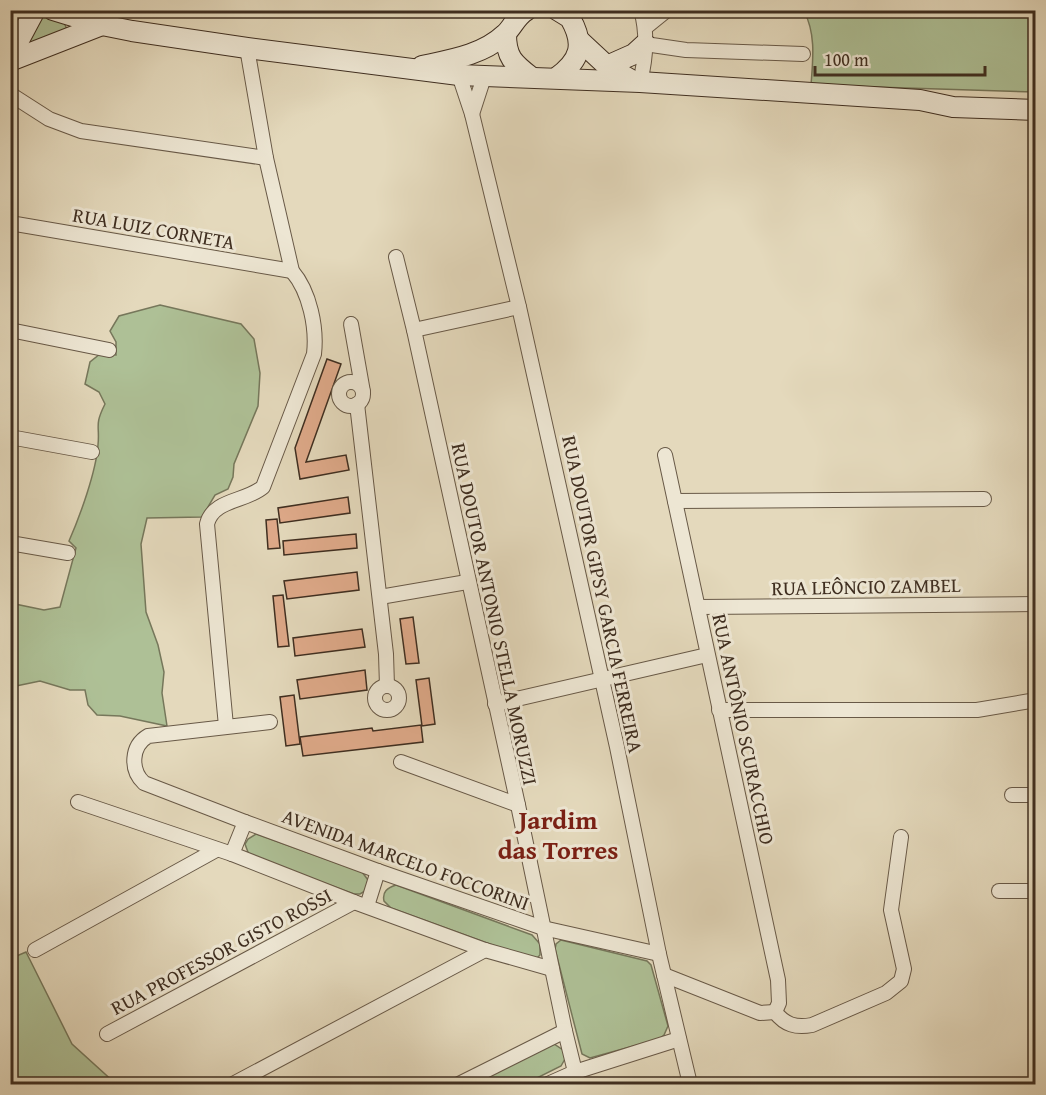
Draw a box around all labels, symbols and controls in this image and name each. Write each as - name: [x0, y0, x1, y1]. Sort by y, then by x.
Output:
- scale bar: [815, 39, 984, 77]
- text: 100 m: [824, 46, 869, 73]
- street label: RUA LUIZ CORNETA: [71, 199, 237, 257]
- street label: RUA DOUTOR GIPSY GARCIA FERREIRA: [555, 433, 651, 755]
- street label: RUA DOUTOR ANTONIO STELLA MORUZZI: [445, 440, 545, 788]
- street label: RUA LEÔNCIO ZAMBEL: [771, 570, 961, 602]
- street label: RUA ANTÔNIO SCURACCHIO: [705, 611, 783, 847]
- district label: Jardim das Torres: [498, 800, 618, 869]
- street label: AVENIDA MARCELO FOCCORINI: [278, 801, 534, 917]
- street label: RUA PROFESSOR GISTO ROSSI: [105, 880, 337, 1022]

